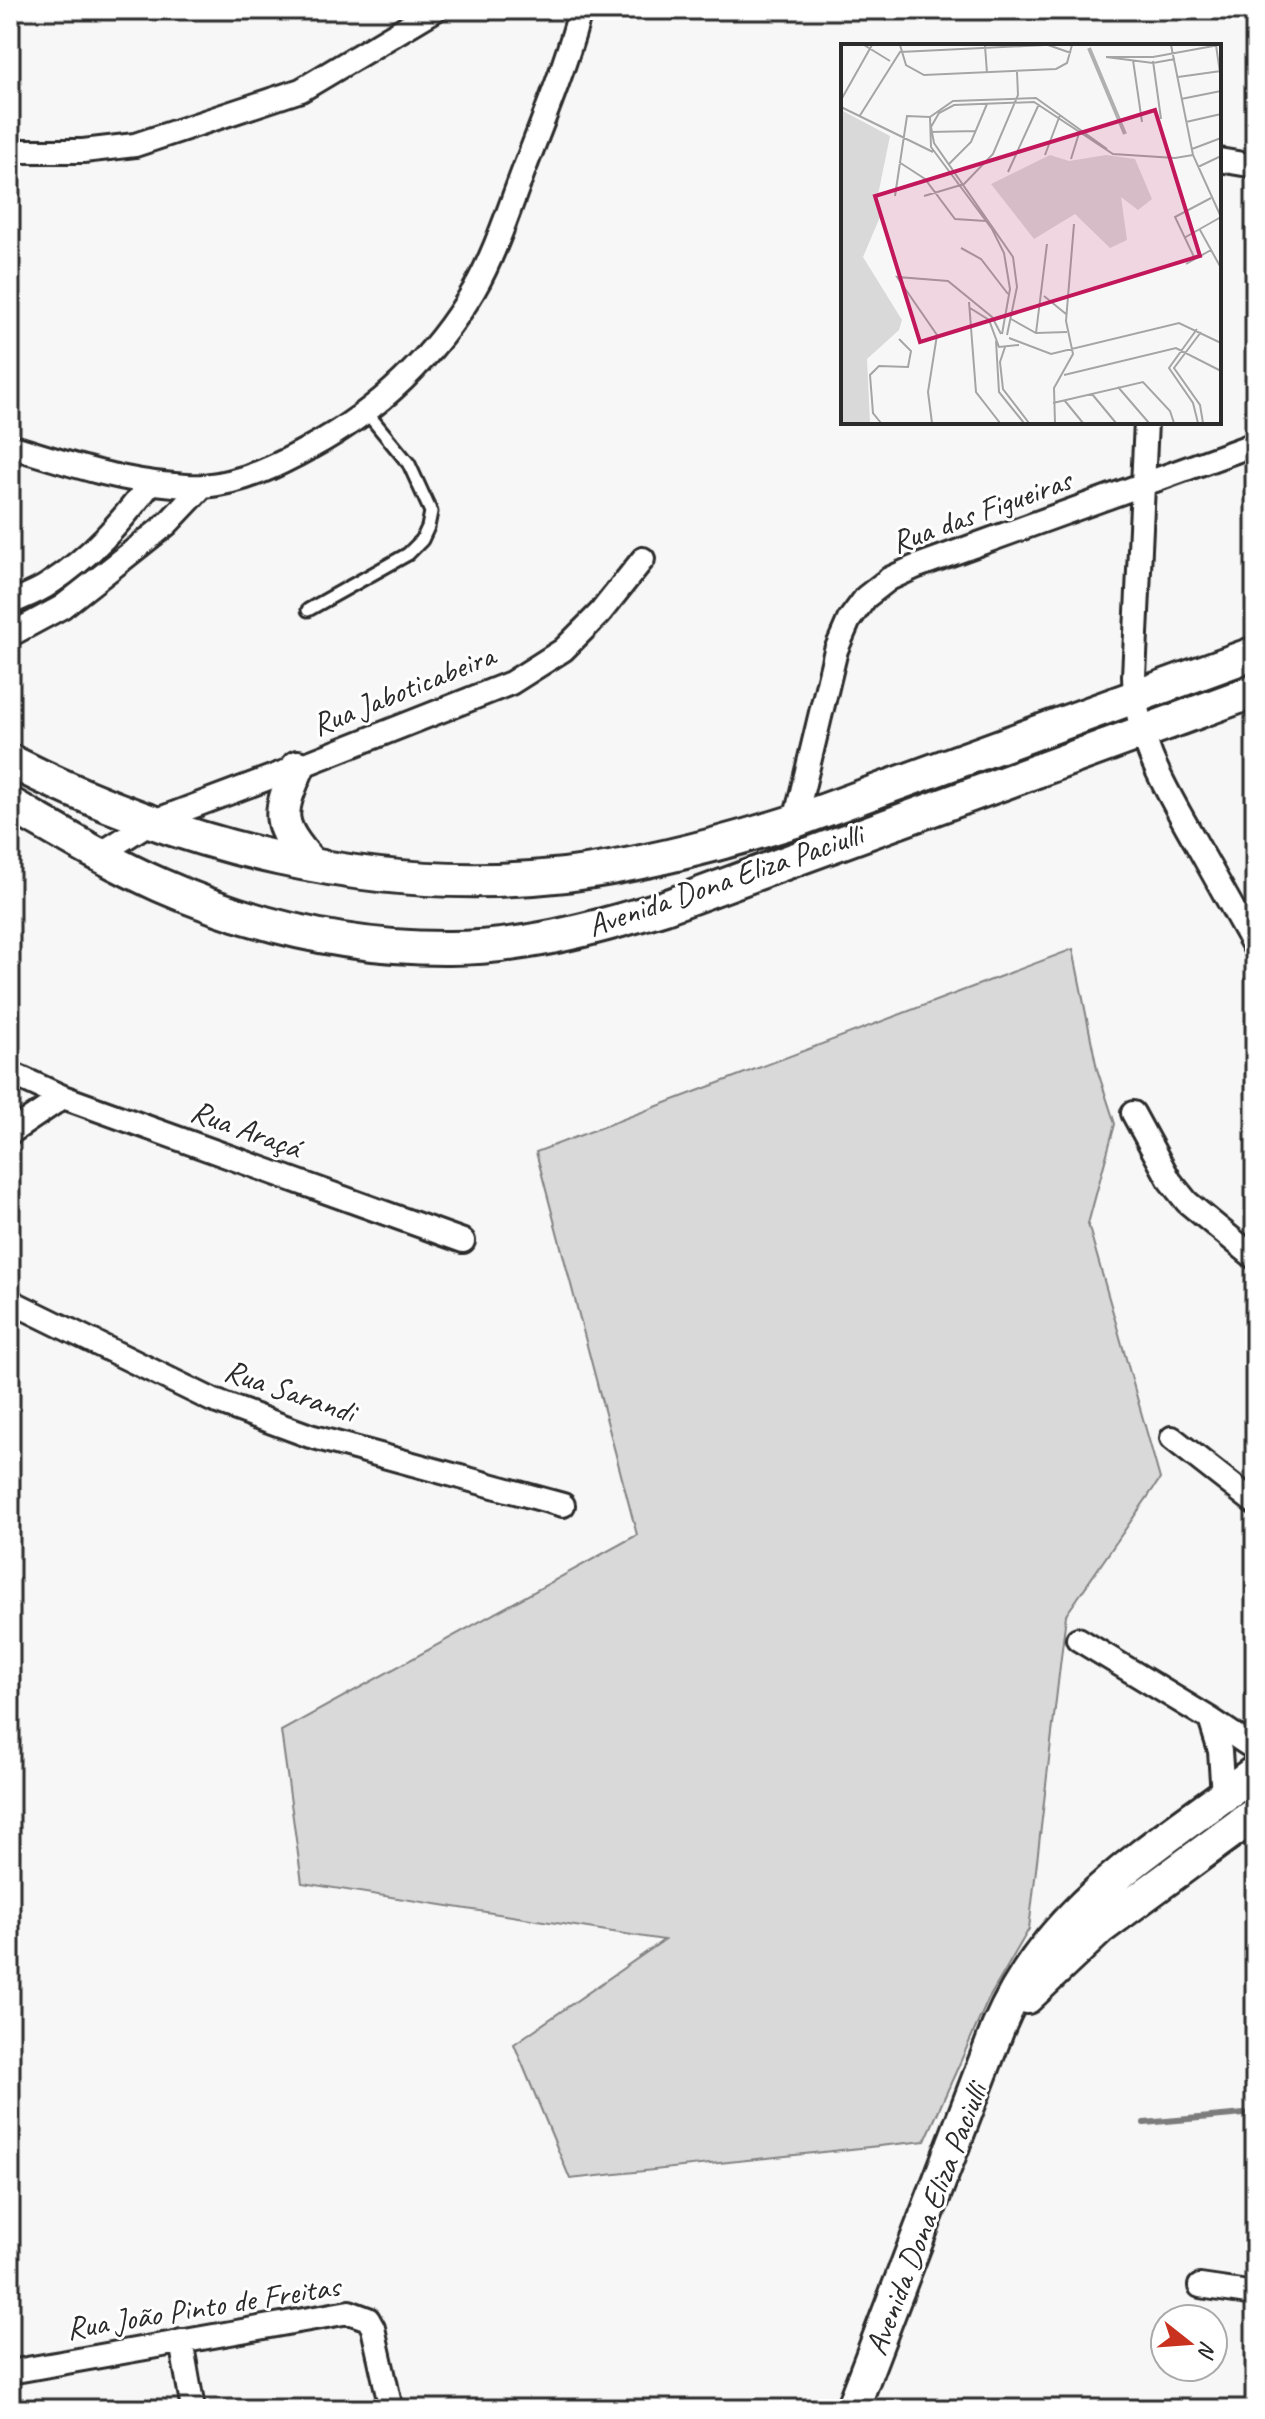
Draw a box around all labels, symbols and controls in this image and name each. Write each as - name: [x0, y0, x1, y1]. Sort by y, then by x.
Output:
- inset map: [841, 44, 1221, 424]
- street label: Rua das Figueiras: [885, 459, 1079, 563]
- street label: Rua Jaboticabeira: [306, 634, 503, 745]
- street label: Avenida Dona Eliza Paciulli: [582, 812, 872, 946]
- street label: Rua Araçá: [185, 1090, 310, 1169]
- street label: Rua Sarandi: [219, 1350, 365, 1434]
- street label: Avenida Dona Eliza Paciulli: [855, 2073, 998, 2361]
- street label: Rua João Pinto de Freitas: [64, 2265, 346, 2349]
- north arrow: [1149, 2303, 1229, 2383]
- text: N: [1191, 2338, 1223, 2362]

